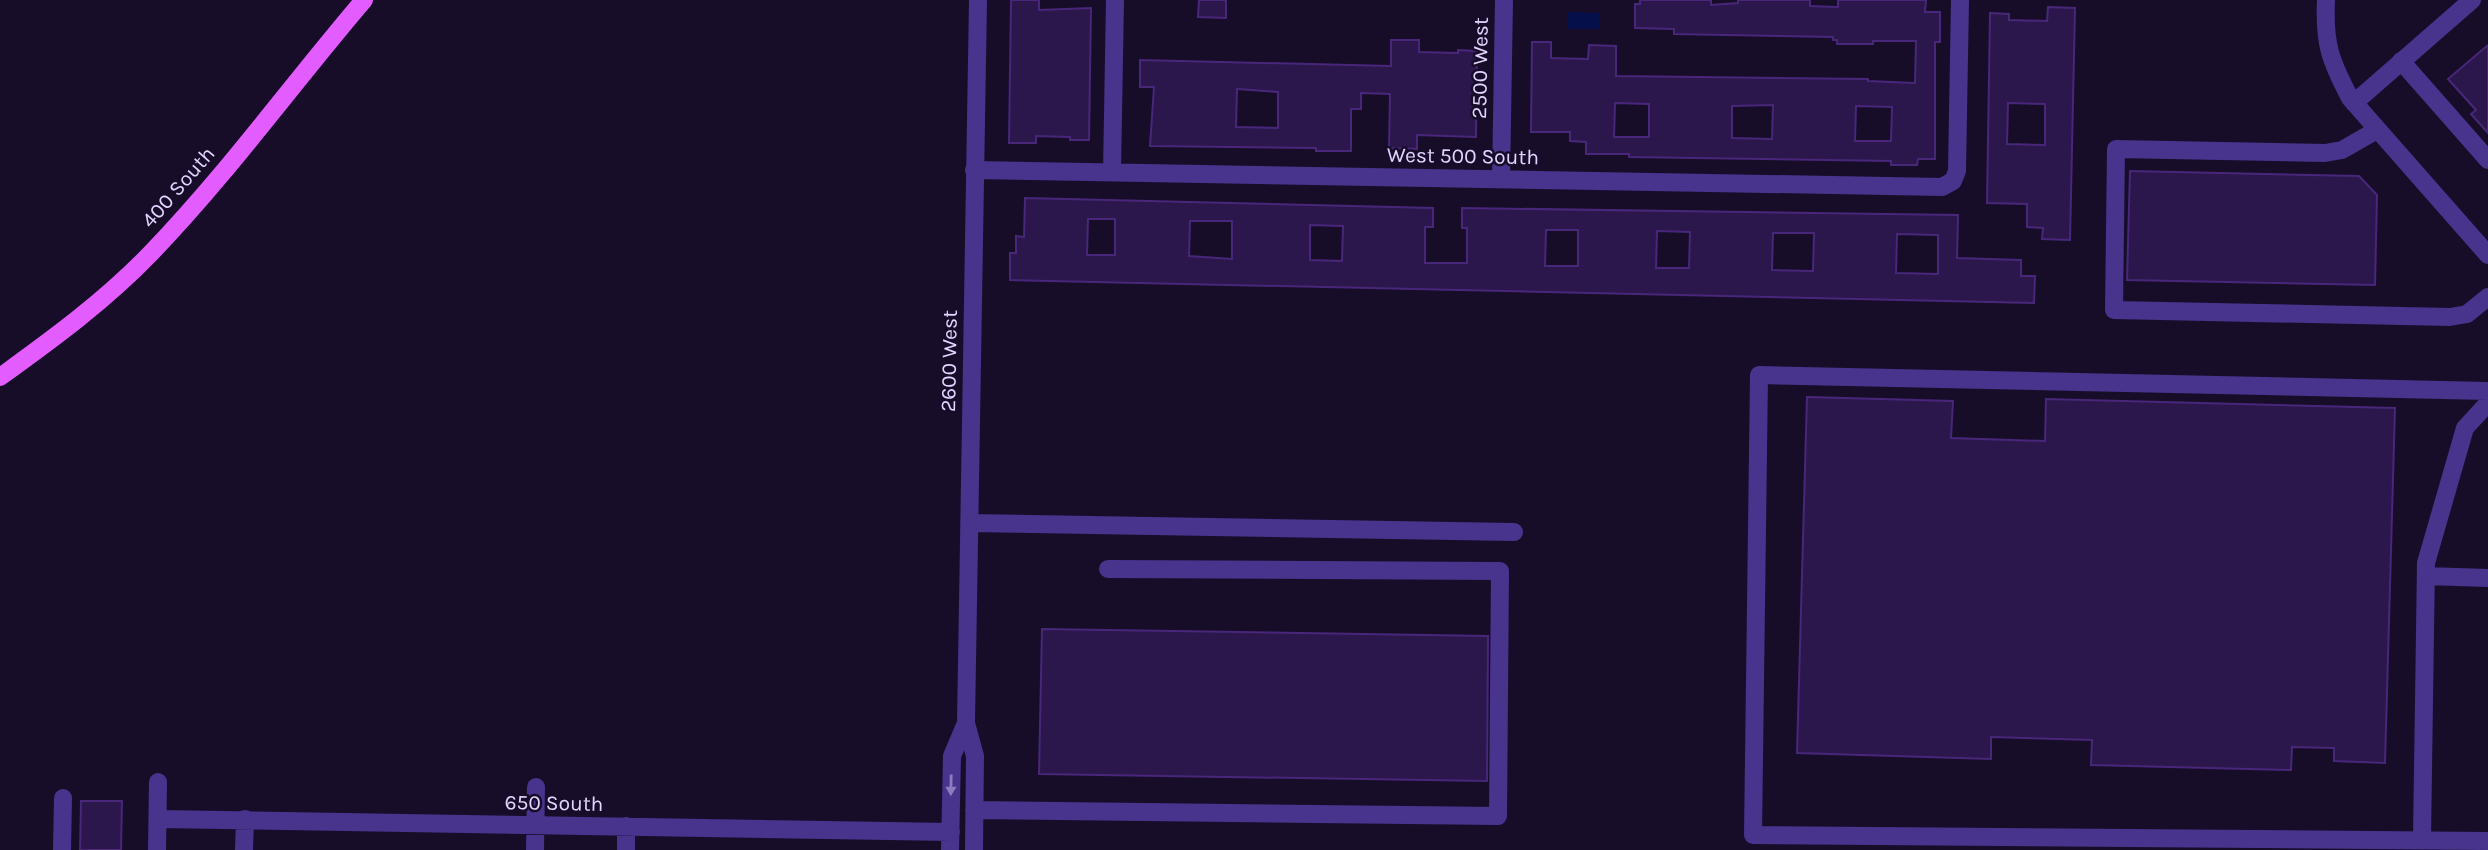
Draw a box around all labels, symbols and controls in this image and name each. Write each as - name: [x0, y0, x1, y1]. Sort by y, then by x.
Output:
- street label: 2500 West: [1467, 17, 1493, 119]
- street label: 400 South: [136, 142, 220, 232]
- street label: West 500 South: [1387, 143, 1539, 169]
- street label: 2600 West: [936, 310, 962, 412]
- one-way arrow: [946, 774, 957, 796]
- street label: 650 South: [504, 790, 604, 816]

